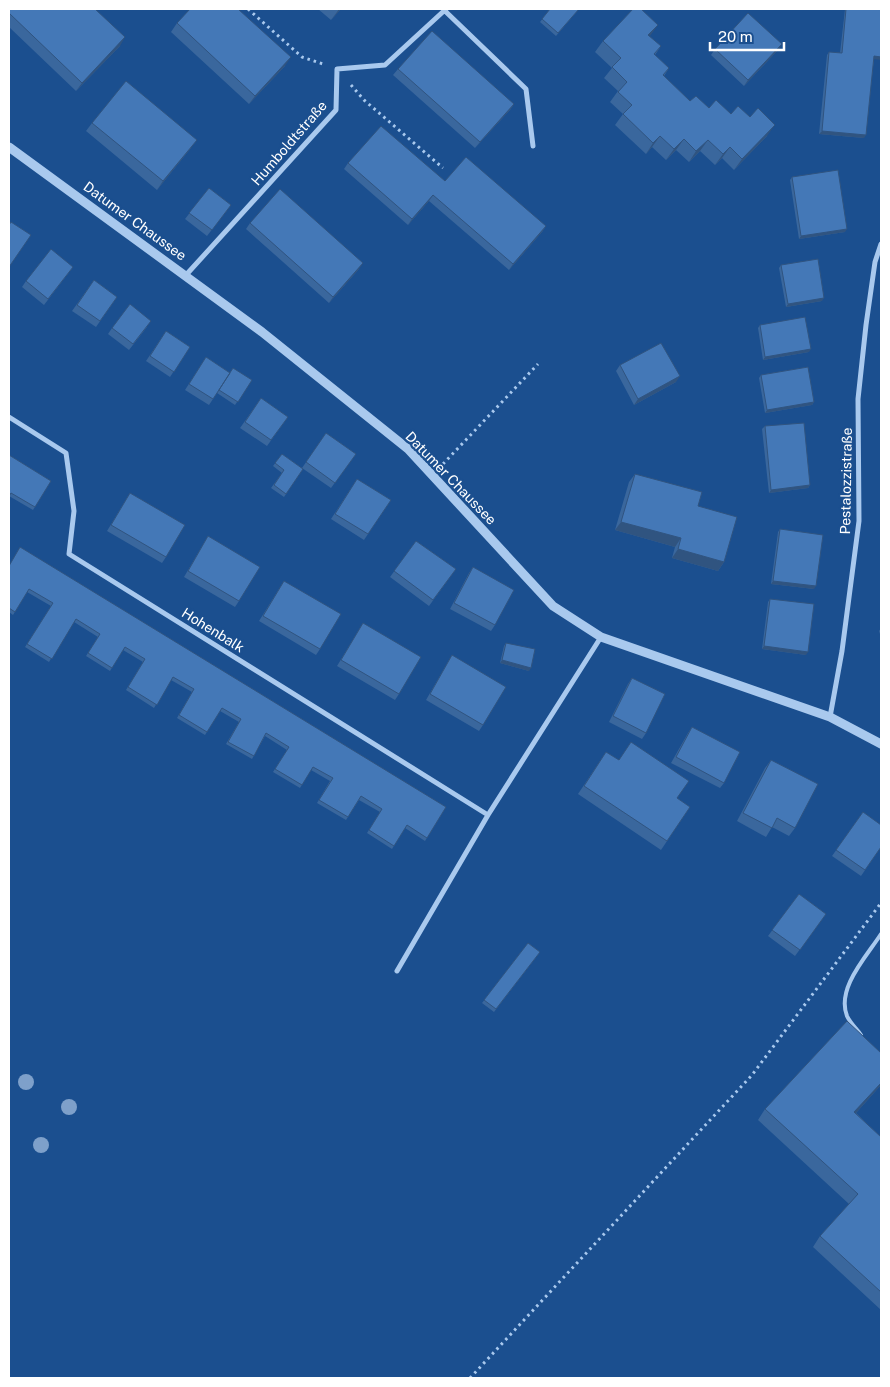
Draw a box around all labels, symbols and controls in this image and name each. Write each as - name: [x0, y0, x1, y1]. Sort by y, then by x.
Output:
- scale bar: [710, 20, 784, 52]
- text: 20 m: [718, 28, 753, 45]
- street label: Humboldtstraße: [248, 98, 330, 188]
- street label: Datumer Chaussee: [80, 178, 190, 264]
- street label: Pestalozzistraße: [837, 427, 855, 535]
- street label: Datumer Chaussee: [402, 428, 500, 528]
- street label: Hohenbalk: [179, 604, 247, 656]

